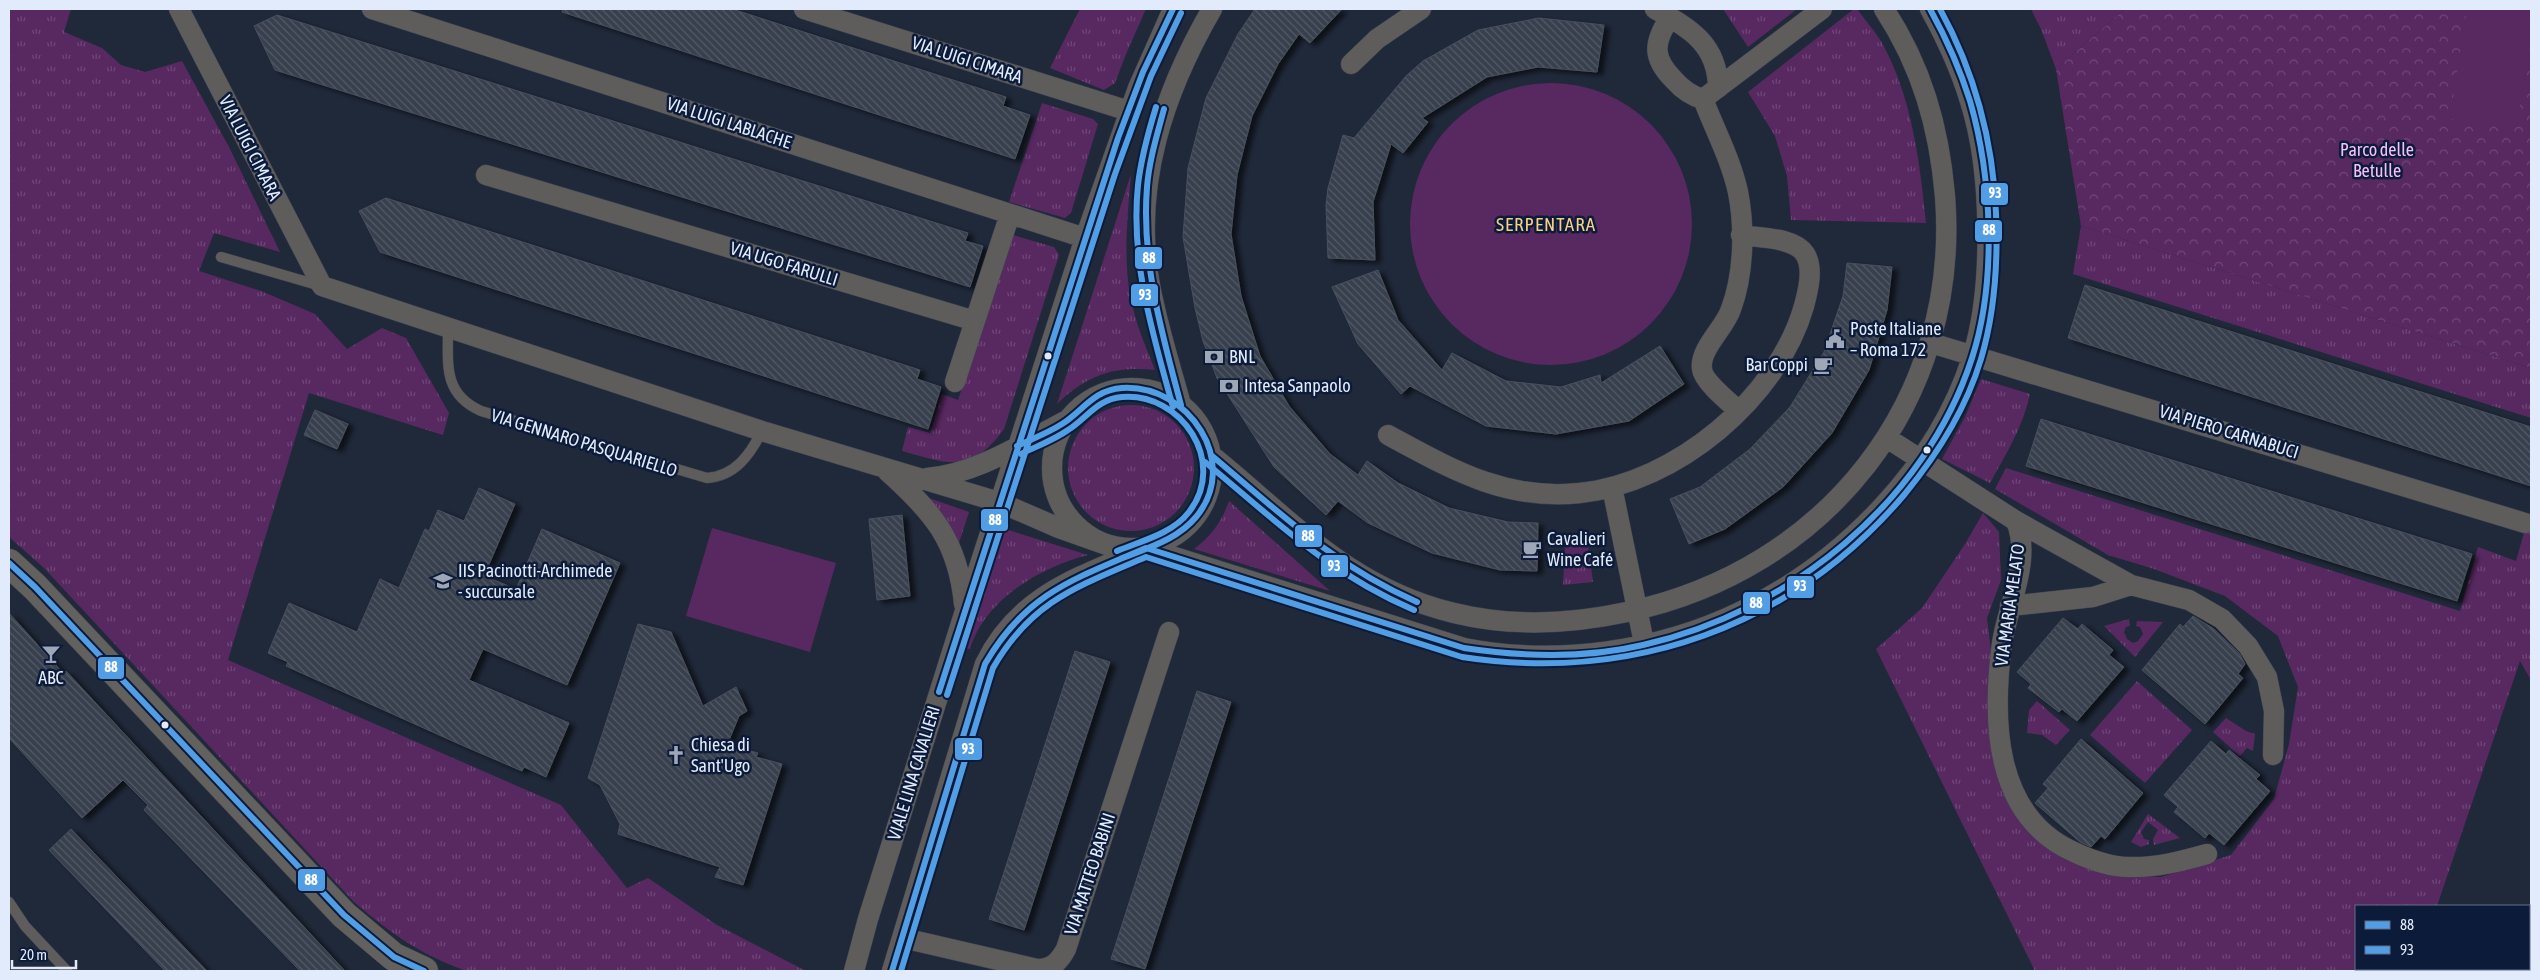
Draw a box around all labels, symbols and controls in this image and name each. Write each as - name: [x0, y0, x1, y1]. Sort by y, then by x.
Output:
- street label: VIA LUIGI CIMARA: [909, 32, 1025, 87]
- street label: VIA LUIGI CIMARA: [215, 92, 286, 204]
- street label: VIA LUIGI LABLACHE: [664, 92, 794, 153]
- park label: Parco delle Betulle: [2340, 139, 2414, 181]
- line badge: 93: [1980, 182, 2009, 206]
- text: 93: [1988, 185, 2002, 201]
- district label: SERPENTARA: [1496, 213, 1596, 235]
- line badge: 88: [1974, 219, 2003, 243]
- text: 88: [1982, 222, 1996, 238]
- street label: VIA UGO FARULLI: [728, 237, 841, 290]
- line badge: 88: [1134, 246, 1163, 270]
- text: 88: [1142, 250, 1156, 266]
- line badge: 93: [1130, 283, 1159, 307]
- text: 93: [1138, 287, 1152, 303]
- place label: Poste Italiane – Roma 172: [1850, 318, 1941, 360]
- public building icon: Poste Italiane – Roma 172: [1824, 328, 1846, 350]
- bank icon: BNL: [1203, 346, 1225, 368]
- place label: BNL: [1229, 346, 1255, 367]
- unlabelled marker: [1043, 351, 1053, 361]
- place label: Bar Coppi: [1746, 354, 1808, 375]
- cafe icon: Bar Coppi: [1812, 354, 1834, 376]
- bank icon: Intesa Sanpaolo: [1218, 375, 1240, 397]
- place label: Intesa Sanpaolo: [1244, 375, 1351, 396]
- street label: VIA PIERO CARNABUCI: [2157, 400, 2301, 463]
- street label: VIA GENNARO PASQUARIELLO: [489, 404, 680, 481]
- unlabelled marker: [1922, 445, 1932, 455]
- line badge: 88: [980, 508, 1009, 532]
- text: 88: [988, 512, 1002, 528]
- line badge: 88: [1294, 524, 1323, 548]
- text: 88: [1301, 528, 1315, 544]
- place label: Cavalieri Wine Café: [1547, 528, 1613, 570]
- cafe icon: Cavalieri Wine Café: [1521, 538, 1543, 560]
- street label: VIA MARIA MELATO: [1991, 542, 2028, 667]
- line badge: 93: [1320, 554, 1349, 578]
- text: 93: [1327, 558, 1341, 574]
- place label: IIS Pacinotti-Archimede - succursale: [458, 560, 612, 602]
- school or university icon: IIS Pacinotti-Archimede - succursale: [432, 570, 454, 592]
- line badge: 93: [1786, 575, 1815, 599]
- text: 93: [1793, 578, 1807, 594]
- line badge: 88: [1742, 591, 1771, 615]
- text: 88: [1749, 595, 1763, 611]
- bar icon: ABC: [40, 643, 62, 665]
- line badge: 88: [97, 656, 125, 680]
- text: 88: [104, 659, 118, 675]
- place label: ABC: [38, 667, 64, 688]
- street label: VIALE LINA CAVALIERI: [883, 703, 944, 843]
- unlabelled marker: [160, 720, 170, 730]
- place label: Chiesa di Sant'Ugo: [691, 734, 750, 776]
- line badge: 93: [954, 737, 983, 761]
- text: 93: [961, 741, 975, 757]
- church icon: Chiesa di Sant'Ugo: [665, 744, 687, 766]
- street label: VIA MATTEO BABINI: [1060, 810, 1119, 937]
- line badge: 88: [297, 868, 326, 892]
- text: 88: [304, 872, 318, 888]
- legend: [2355, 905, 2530, 970]
- text: 88: [2400, 916, 2414, 933]
- scale bar: [12, 938, 76, 970]
- text: 93: [2400, 941, 2414, 958]
- text: 20 m: [20, 946, 47, 963]

